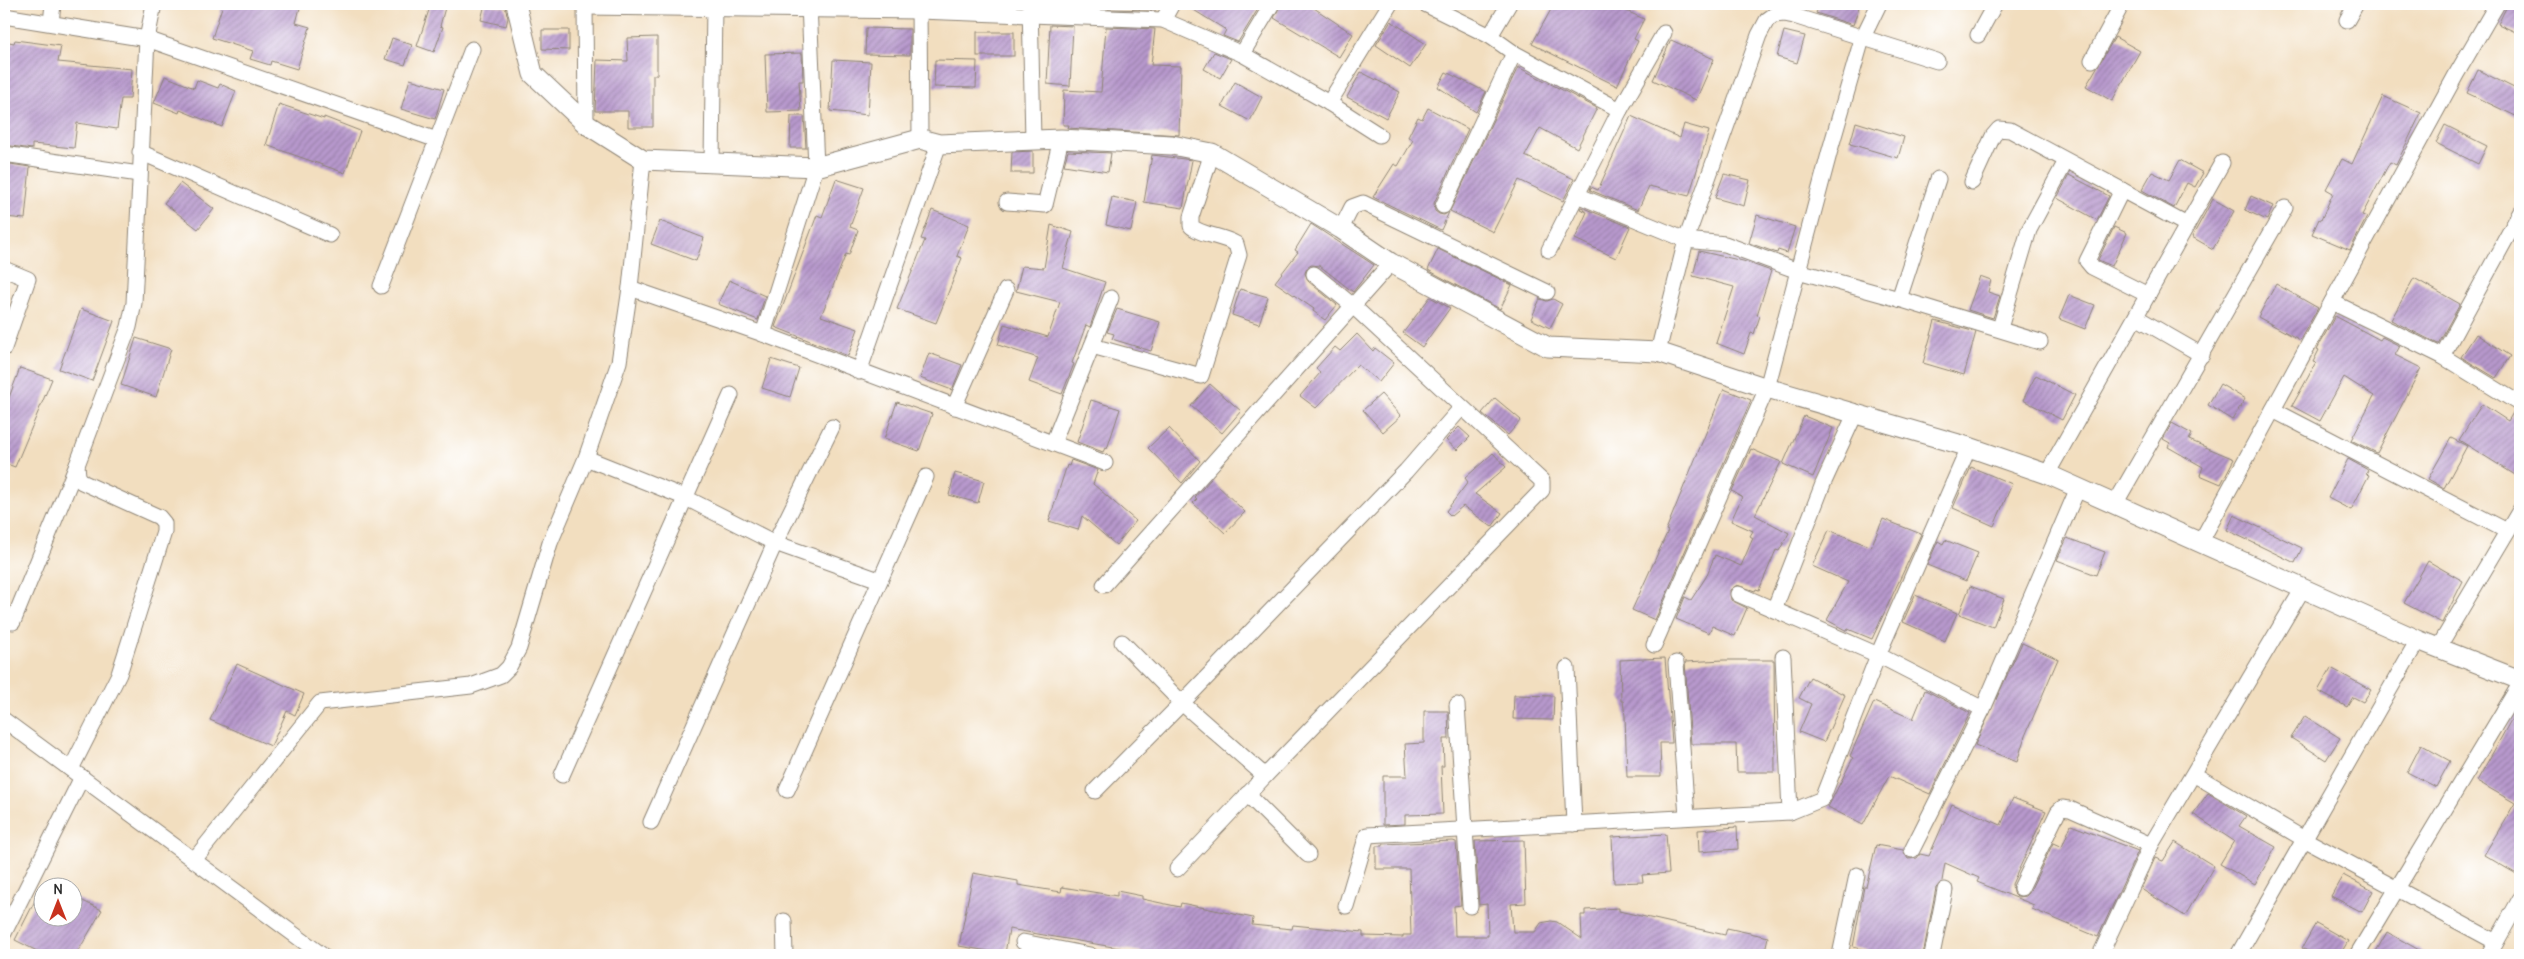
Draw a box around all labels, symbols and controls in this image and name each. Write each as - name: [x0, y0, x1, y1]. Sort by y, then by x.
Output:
- north arrow: [32, 876, 82, 926]
- text: N: [53, 880, 63, 898]

